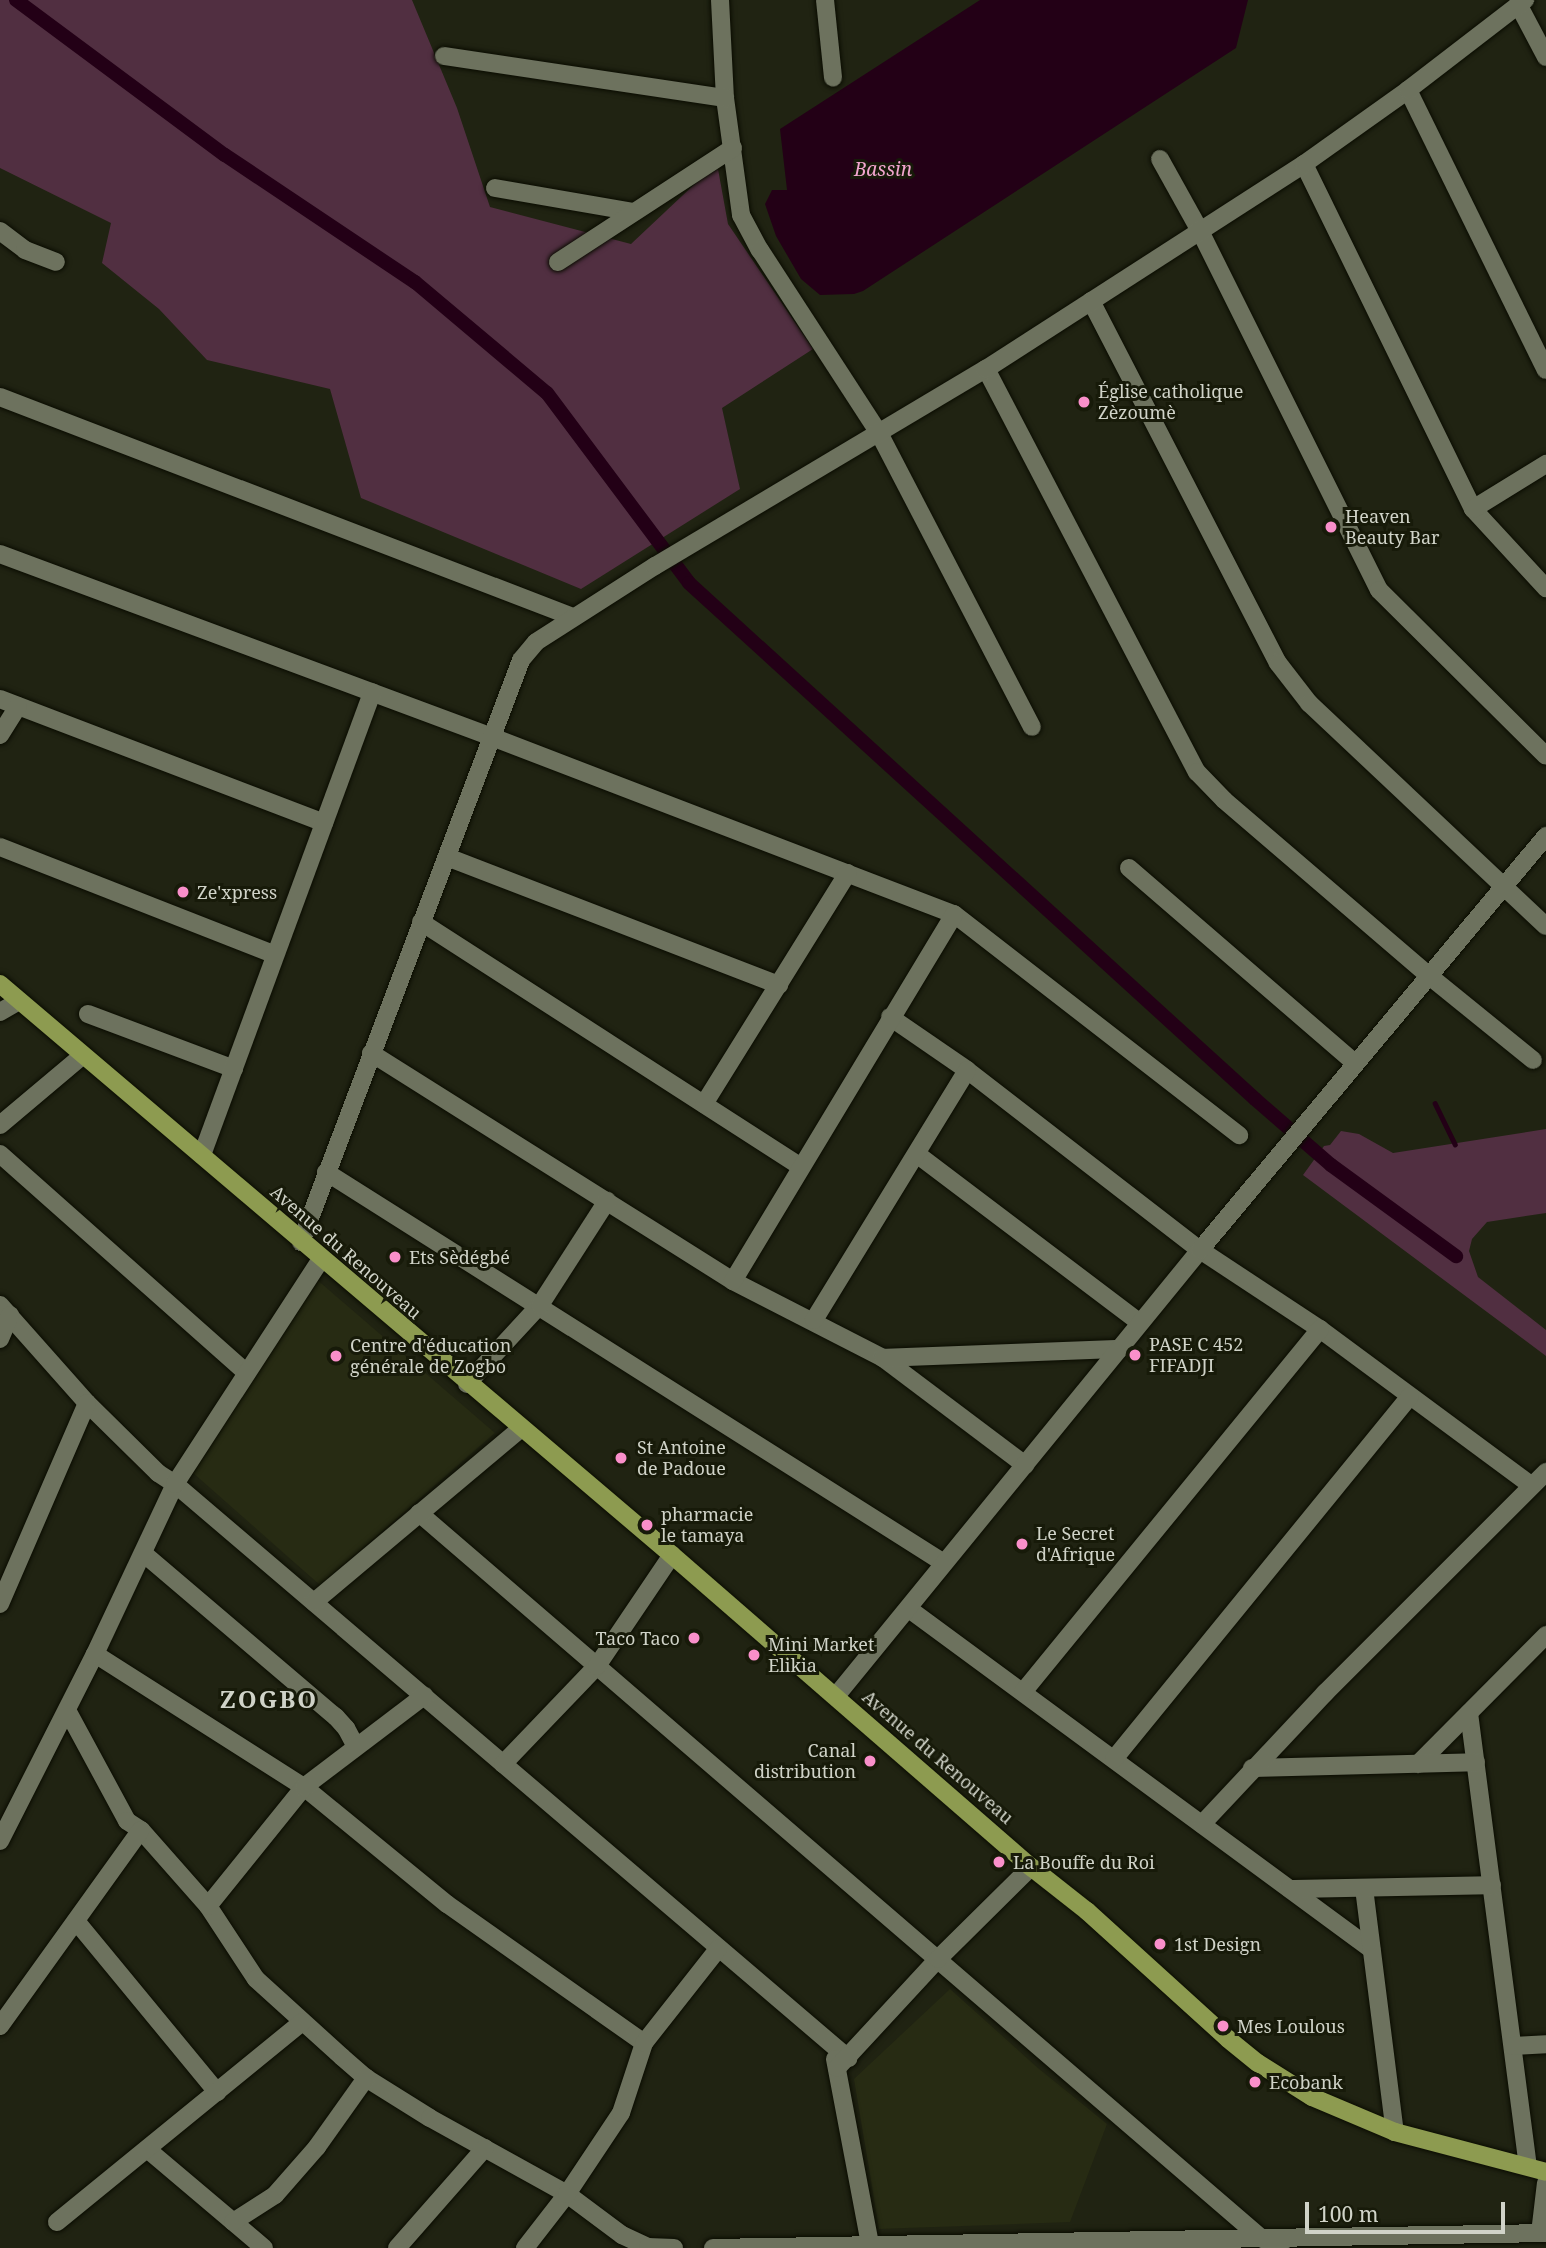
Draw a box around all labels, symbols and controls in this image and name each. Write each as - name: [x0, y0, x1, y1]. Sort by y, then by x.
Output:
- water label: Bassin: [854, 159, 912, 181]
- place label: Église catholique Zèzoumè: [1098, 381, 1243, 424]
- marker: Église catholique Zèzoumè: [1076, 394, 1092, 410]
- place label: Heaven Beauty Bar: [1345, 506, 1440, 548]
- marker: Heaven Beauty Bar: [1323, 519, 1339, 535]
- place label: Ze'xpress: [197, 881, 277, 903]
- marker: Ze'xpress: [175, 884, 191, 900]
- street label: Avenue du Renouveau: [266, 1181, 426, 1323]
- place label: Ets Sèdégbé: [409, 1246, 510, 1268]
- marker: Ets Sèdégbé: [387, 1249, 403, 1265]
- place label: PASE C 452 FIFADJI: [1149, 1334, 1243, 1376]
- place label: Centre d'éducation générale de Zogbo: [350, 1335, 511, 1378]
- marker: PASE C 452 FIFADJI: [1127, 1347, 1143, 1363]
- marker: Centre d'éducation générale de Zogbo: [328, 1348, 344, 1364]
- place label: St Antoine de Padoue: [637, 1437, 726, 1480]
- marker: St Antoine de Padoue: [611, 1448, 631, 1468]
- place label: pharmacie le tamaya: [661, 1504, 753, 1546]
- marker: pharmacie le tamaya: [639, 1517, 655, 1533]
- place label: Le Secret d'Afrique: [1036, 1523, 1115, 1566]
- marker: Le Secret d'Afrique: [1014, 1536, 1030, 1552]
- place label: Taco Taco: [596, 1627, 680, 1649]
- marker: Taco Taco: [686, 1630, 702, 1646]
- place label: Mini Market Elikia: [768, 1634, 874, 1676]
- marker: Mini Market Elikia: [746, 1647, 762, 1663]
- district label: ZOGBO: [220, 1685, 318, 1713]
- street label: Avenue du Renouveau: [858, 1686, 1018, 1828]
- place label: Canal distribution: [754, 1740, 856, 1782]
- marker: Canal distribution: [862, 1753, 878, 1769]
- place label: La Bouffe du Roi: [1013, 1851, 1155, 1873]
- marker: La Bouffe du Roi: [991, 1854, 1007, 1870]
- place label: 1st Design: [1174, 1933, 1261, 1955]
- marker: 1st Design: [1152, 1936, 1168, 1952]
- place label: Mes Loulous: [1237, 2015, 1345, 2037]
- marker: Mes Loulous: [1215, 2018, 1231, 2034]
- place label: Ecobank: [1269, 2071, 1343, 2093]
- marker: Ecobank: [1247, 2074, 1263, 2090]
- scale bar: [1308, 2188, 1508, 2232]
- text: 100 m: [1318, 2200, 1379, 2228]

